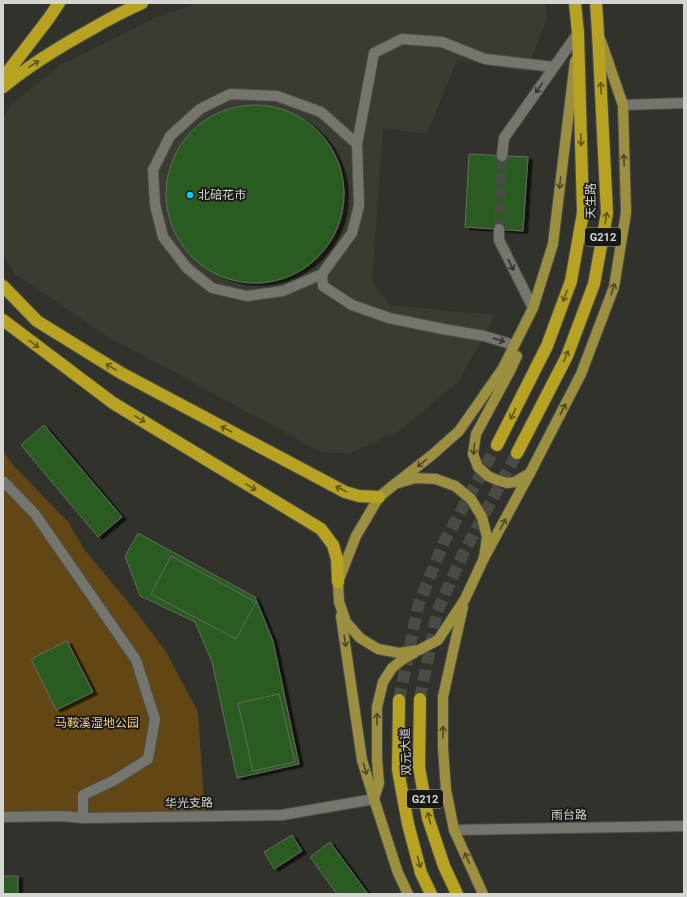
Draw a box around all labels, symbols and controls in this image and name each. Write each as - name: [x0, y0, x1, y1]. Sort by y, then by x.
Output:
- one-way arrow: [28, 60, 39, 68]
- one-way arrow: [535, 82, 543, 93]
- one-way arrow: [597, 82, 605, 95]
- one-way arrow: [577, 133, 585, 146]
- one-way arrow: [621, 154, 628, 167]
- one-way arrow: [556, 176, 564, 189]
- street label: 天生路: [584, 183, 598, 219]
- place label: 北碚花市: [198, 188, 246, 202]
- marker: 北碚花市: [185, 190, 195, 200]
- one-way arrow: [602, 212, 610, 225]
- road number: G212: [585, 228, 621, 246]
- one-way arrow: [508, 259, 516, 271]
- one-way arrow: [610, 282, 617, 295]
- one-way arrow: [561, 289, 569, 301]
- one-way arrow: [493, 337, 506, 345]
- one-way arrow: [29, 339, 40, 348]
- one-way arrow: [563, 350, 570, 362]
- one-way arrow: [105, 363, 117, 371]
- one-way arrow: [560, 403, 567, 415]
- one-way arrow: [509, 408, 516, 420]
- one-way arrow: [134, 416, 146, 424]
- one-way arrow: [220, 424, 232, 432]
- one-way arrow: [470, 442, 478, 455]
- one-way arrow: [417, 459, 428, 467]
- one-way arrow: [245, 483, 257, 491]
- one-way arrow: [335, 485, 347, 492]
- one-way arrow: [500, 518, 507, 530]
- one-way arrow: [341, 634, 349, 647]
- one-way arrow: [373, 713, 381, 726]
- park label: 马鞍溪湿地公园: [55, 716, 139, 730]
- one-way arrow: [439, 726, 447, 739]
- street label: 双元大道: [398, 728, 414, 776]
- one-way arrow: [362, 763, 369, 776]
- road number: G212: [407, 790, 443, 808]
- street label: 华光支路: [165, 796, 213, 810]
- street label: 雨台路: [551, 808, 587, 822]
- one-way arrow: [424, 812, 432, 825]
- one-way arrow: [463, 853, 470, 865]
- one-way arrow: [415, 856, 423, 869]

